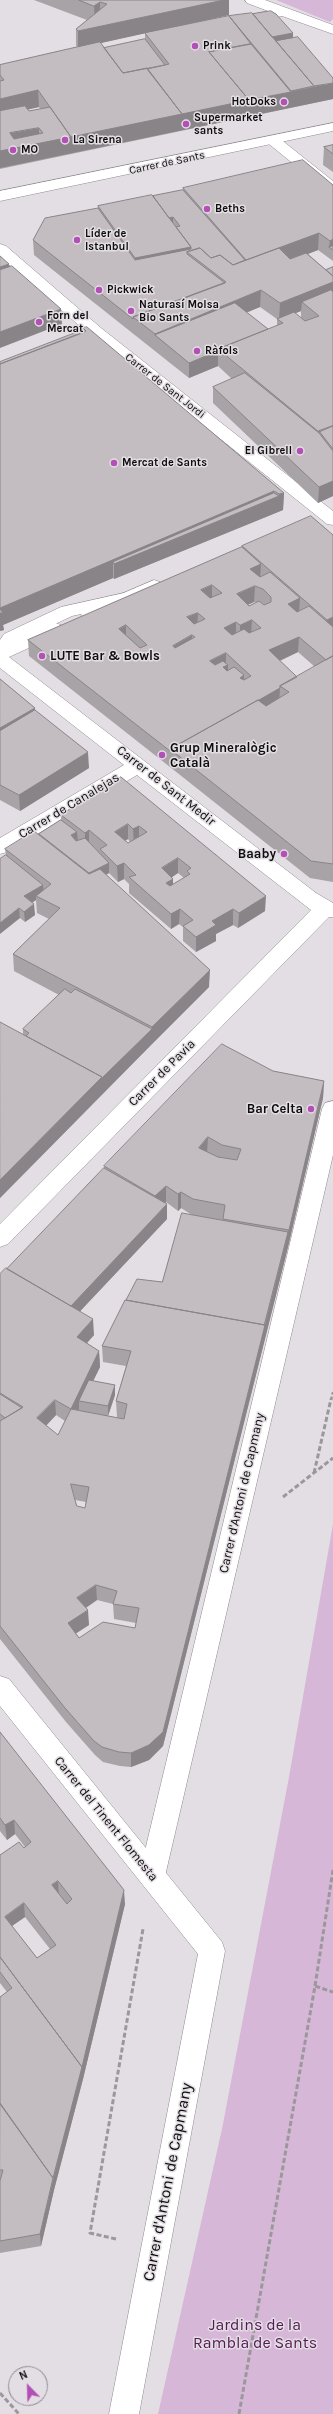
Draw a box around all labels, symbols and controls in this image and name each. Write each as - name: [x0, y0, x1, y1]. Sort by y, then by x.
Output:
- place label: Prink: [203, 39, 231, 53]
- marker: Prink: [190, 41, 200, 51]
- place label: HotDoks: [232, 95, 276, 109]
- marker: HotDoks: [279, 97, 289, 107]
- place label: Supermarket sants: [194, 111, 263, 137]
- marker: Supermarket sants: [181, 119, 191, 129]
- place label: La Sirena: [73, 133, 122, 147]
- marker: La Sirena: [60, 135, 70, 145]
- place label: MO: [21, 143, 38, 157]
- marker: MO: [8, 145, 18, 155]
- street label: Carrer de Sants: [128, 149, 206, 177]
- place label: Beths: [215, 202, 245, 216]
- marker: Beths: [202, 204, 212, 214]
- place label: Líder de Istanbul: [85, 227, 129, 253]
- marker: Líder de Istanbul: [72, 235, 82, 245]
- place label: Pickwick: [107, 283, 154, 297]
- marker: Pickwick: [94, 285, 104, 295]
- place label: Naturasí Molsa Bio Sants: [139, 298, 219, 324]
- marker: Naturasí Molsa Bio Sants: [126, 306, 136, 316]
- place label: Forn del Mercat: [47, 309, 89, 335]
- marker: Forn del Mercat: [34, 317, 44, 327]
- place label: Ràfols: [205, 344, 238, 358]
- marker: Ràfols: [192, 346, 202, 356]
- street label: Carrer de Sant Jordi: [122, 351, 208, 421]
- place label: El Gibrell: [245, 444, 292, 458]
- marker: El Gibrell: [295, 446, 305, 456]
- place label: Mercat de Sants: [122, 456, 207, 470]
- marker: Mercat de Sants: [109, 458, 119, 468]
- place label: LUTE Bar & Bowls: [50, 648, 160, 664]
- marker: LUTE Bar & Bowls: [37, 651, 47, 661]
- place label: Grup Mineralògic Català: [170, 740, 277, 771]
- street label: Carrer de Sant Medir: [113, 743, 219, 829]
- marker: Grup Mineralògic Català: [157, 750, 167, 760]
- street label: Carrer de Canalejas: [16, 770, 122, 842]
- place label: Baaby: [238, 846, 276, 862]
- marker: Baaby: [279, 849, 289, 859]
- street label: Carrer de Pavia: [125, 1036, 199, 1110]
- place label: Bar Celta: [247, 1101, 303, 1117]
- marker: Bar Celta: [306, 1104, 316, 1114]
- street label: Carrer d'Antoni de Capmany: [216, 1411, 268, 1575]
- street label: Carrer del Tinent Flomesta: [51, 1753, 161, 1885]
- street label: Carrer d'Antoni de Capmany: [139, 2081, 197, 2283]
- park label: Jardins de la Rambla de Sants: [193, 2315, 317, 2353]
- north arrow: [8, 2366, 48, 2406]
- text: N: [17, 2368, 30, 2383]

